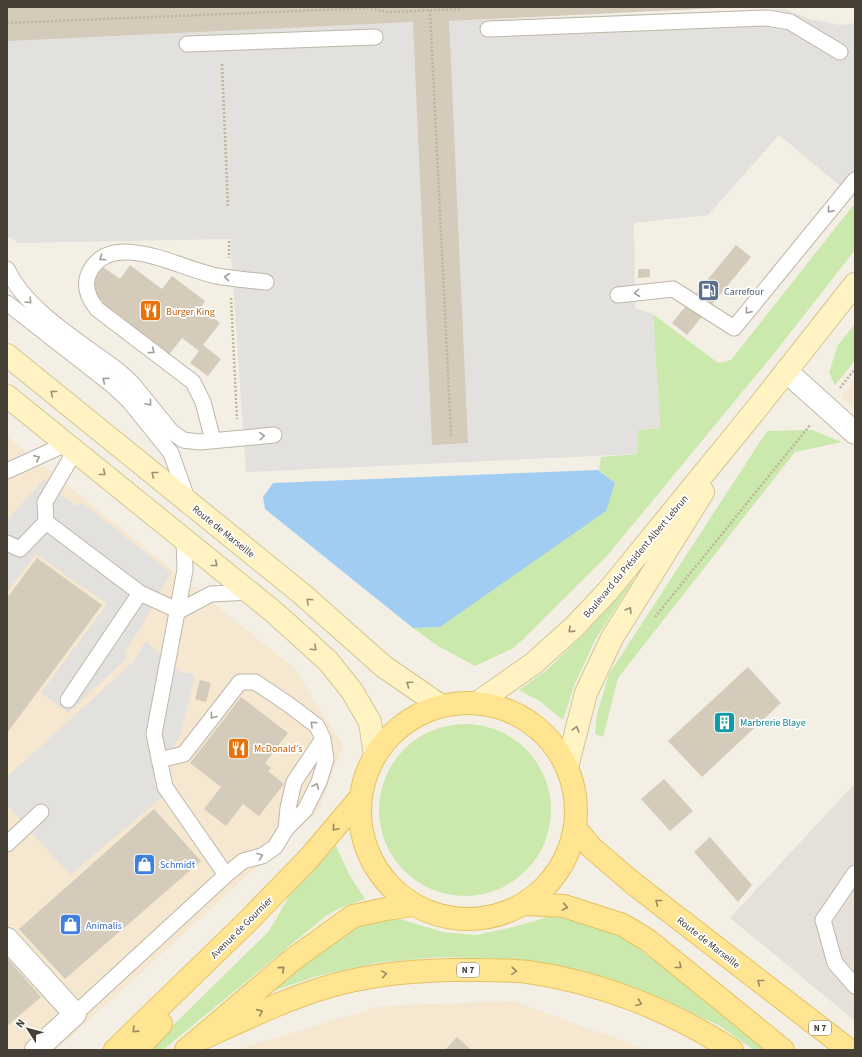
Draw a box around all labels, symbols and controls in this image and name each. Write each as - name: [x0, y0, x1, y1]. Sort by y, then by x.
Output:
- one-way arrow: [828, 206, 835, 213]
- one-way arrow: [100, 253, 107, 260]
- one-way arrow: [224, 273, 230, 282]
- fuel station icon: Carrefour: [696, 278, 722, 304]
- place label: Carrefour: [724, 285, 764, 299]
- one-way arrow: [634, 288, 640, 297]
- one-way arrow: [24, 296, 32, 304]
- restaurant icon: Burger King: [137, 298, 163, 324]
- place label: Burger King: [166, 305, 215, 319]
- one-way arrow: [745, 306, 752, 313]
- one-way arrow: [148, 346, 155, 353]
- one-way arrow: [102, 377, 109, 384]
- one-way arrow: [51, 390, 58, 397]
- one-way arrow: [145, 398, 152, 406]
- one-way arrow: [259, 431, 265, 440]
- one-way arrow: [32, 455, 40, 463]
- one-way arrow: [98, 469, 105, 476]
- one-way arrow: [152, 472, 159, 479]
- street label: Boulevard du Président Albert Lebrun: [580, 492, 691, 621]
- street label: Route de Marseille: [189, 502, 258, 561]
- one-way arrow: [210, 559, 217, 566]
- one-way arrow: [306, 598, 314, 605]
- one-way arrow: [624, 607, 631, 614]
- one-way arrow: [568, 625, 576, 633]
- one-way arrow: [309, 643, 316, 650]
- one-way arrow: [406, 681, 413, 689]
- building icon: Marbrerie Blaye: [711, 709, 737, 735]
- one-way arrow: [211, 712, 218, 719]
- place label: Marbrerie Blaye: [740, 716, 806, 730]
- one-way arrow: [310, 721, 318, 729]
- one-way arrow: [571, 726, 580, 733]
- restaurant icon: McDonald's: [226, 735, 252, 761]
- place label: McDonald's: [254, 742, 303, 756]
- one-way arrow: [311, 783, 319, 791]
- one-way arrow: [332, 823, 339, 830]
- shop icon: Schmidt: [132, 851, 158, 877]
- one-way arrow: [256, 853, 263, 861]
- place label: Schmidt: [160, 858, 196, 872]
- street label: Avenue de Gournier: [208, 893, 276, 962]
- one-way arrow: [655, 900, 662, 907]
- one-way arrow: [562, 902, 568, 911]
- shop icon: Animalis: [57, 912, 83, 938]
- street label: Route de Marseille: [674, 914, 743, 972]
- place label: Animalis: [86, 919, 122, 933]
- one-way arrow: [674, 961, 681, 968]
- road number: N 7: [457, 963, 479, 977]
- one-way arrow: [277, 966, 284, 973]
- one-way arrow: [511, 967, 517, 976]
- one-way arrow: [381, 971, 387, 979]
- one-way arrow: [758, 980, 765, 987]
- one-way arrow: [635, 998, 643, 1006]
- north arrow: [8, 1009, 48, 1049]
- one-way arrow: [256, 1009, 264, 1017]
- text: N: [12, 1016, 29, 1031]
- road number: N 7: [809, 1021, 831, 1035]
- one-way arrow: [132, 1025, 140, 1033]

